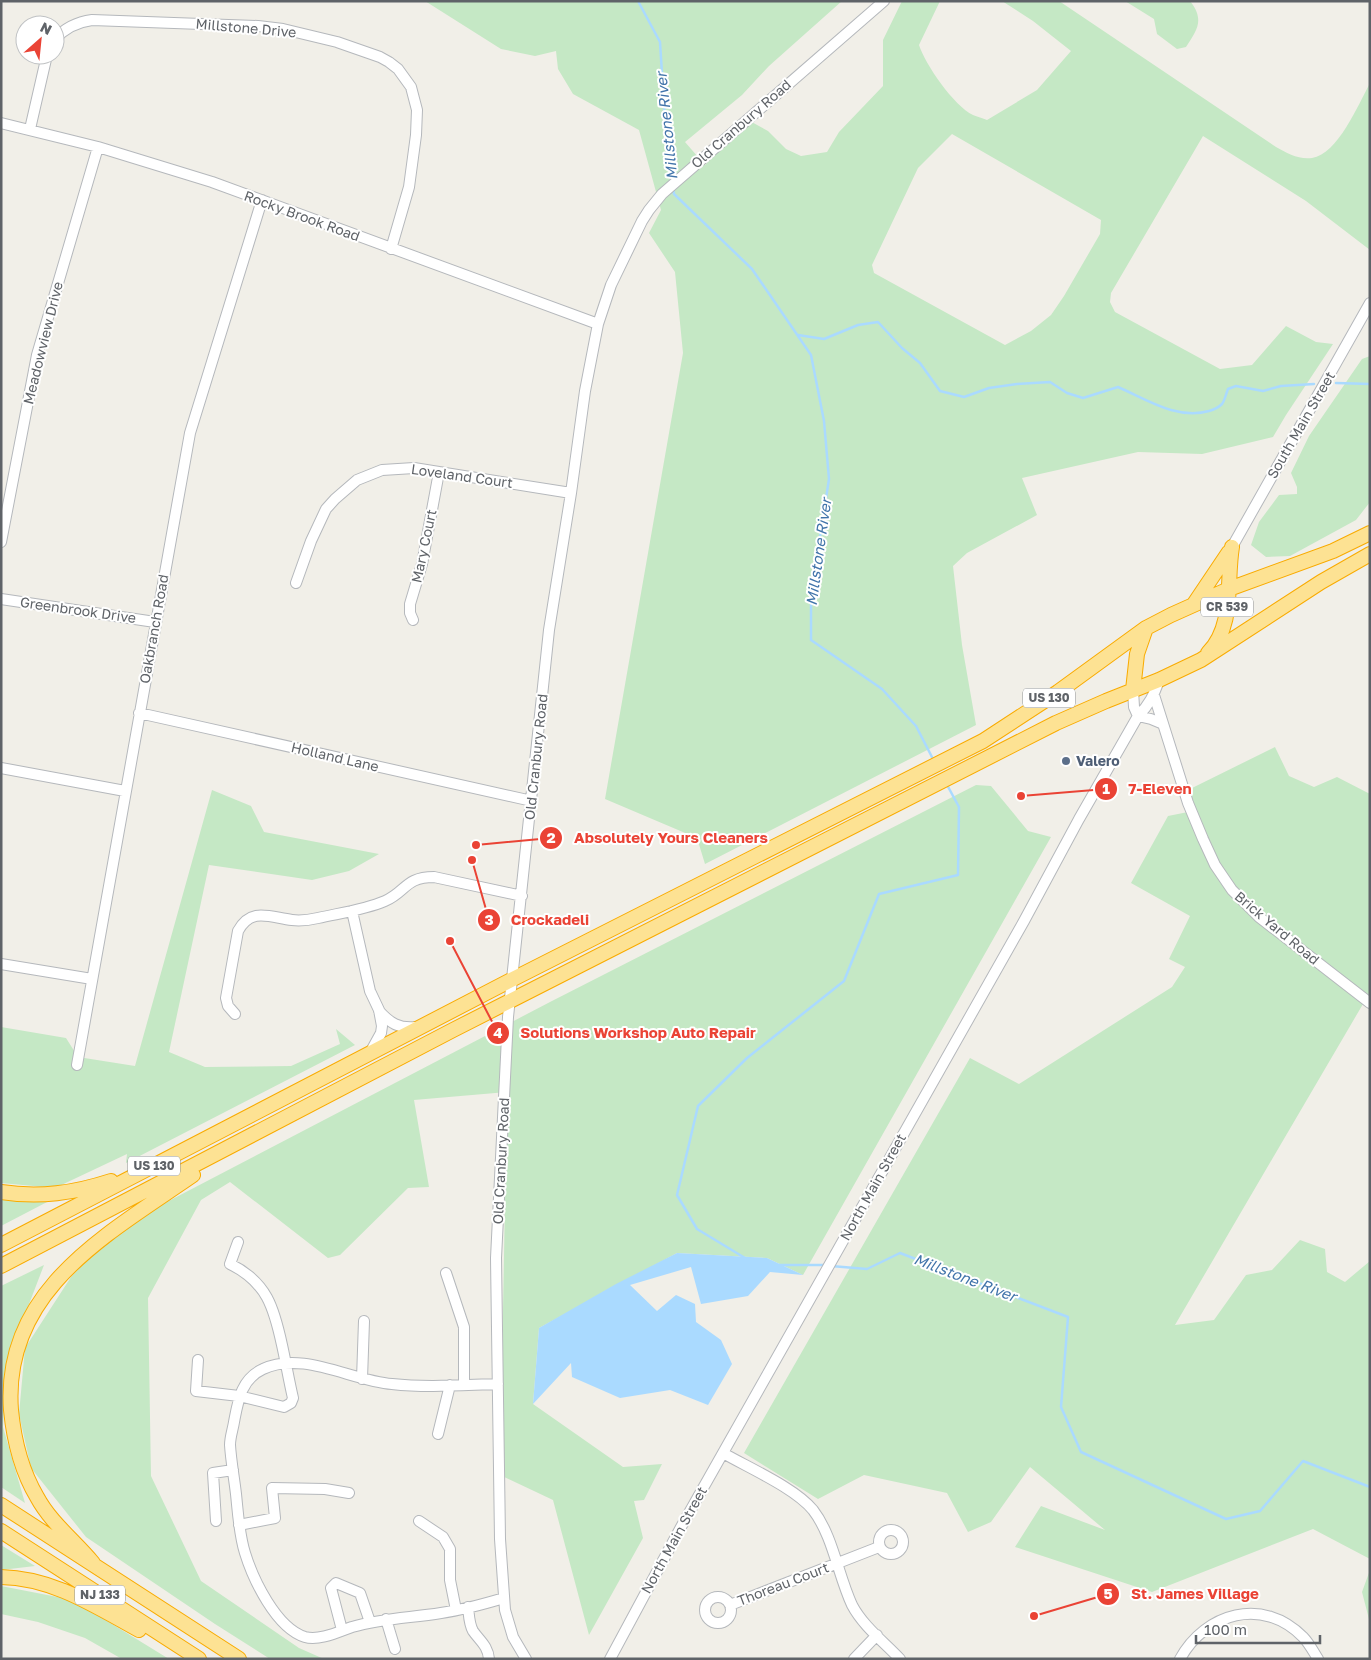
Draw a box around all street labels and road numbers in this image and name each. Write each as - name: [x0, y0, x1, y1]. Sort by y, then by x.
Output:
- street label: Millstone Drive: [195, 15, 297, 40]
- street label: Old Cranbury Road: [687, 76, 794, 172]
- street label: Rocky Brook Road: [242, 187, 362, 244]
- street label: Meadowview Drive: [19, 280, 66, 406]
- street label: South Main Street: [1263, 368, 1338, 481]
- street label: Loveland Court: [410, 460, 514, 491]
- street label: Mary Court: [407, 507, 440, 584]
- street label: Oakbranch Road: [136, 573, 171, 685]
- street label: Greenbrook Drive: [19, 593, 137, 626]
- road number: CR 539: [1201, 598, 1253, 616]
- road number: US 130: [1023, 688, 1075, 708]
- street label: Old Cranbury Road: [520, 693, 551, 821]
- street label: Holland Lane: [290, 738, 381, 775]
- street label: Brick Yard Road: [1232, 887, 1323, 968]
- street label: Old Cranbury Road: [489, 1097, 512, 1225]
- street label: North Main Street: [836, 1130, 909, 1243]
- road number: US 130: [128, 1156, 180, 1176]
- street label: North Main Street: [637, 1483, 710, 1596]
- street label: Thoreau Court: [735, 1558, 831, 1609]
- road number: NJ 133: [75, 1586, 125, 1604]

